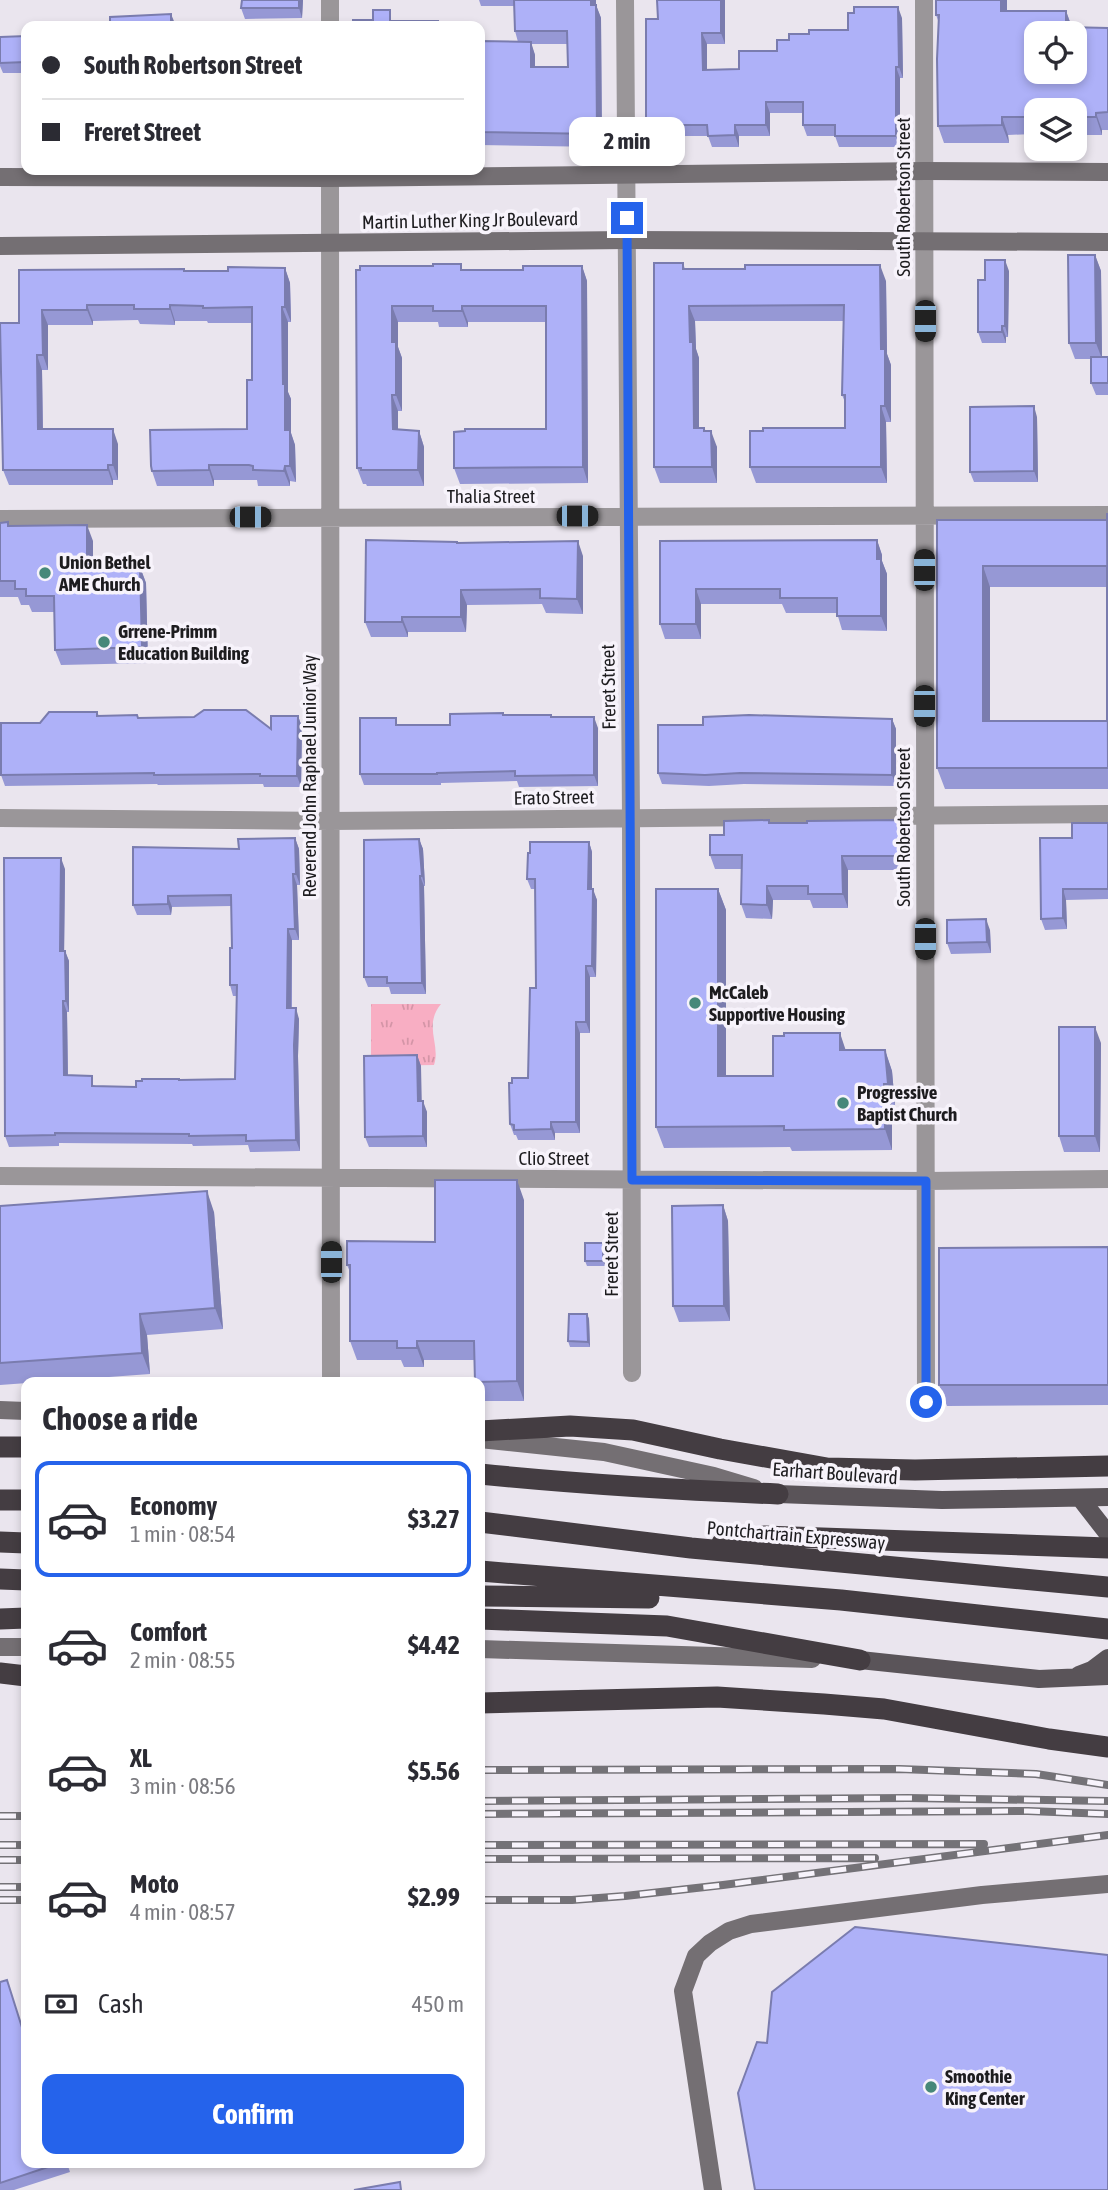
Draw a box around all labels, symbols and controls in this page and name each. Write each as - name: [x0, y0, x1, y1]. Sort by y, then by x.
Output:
- map controls: [1024, 21, 1087, 161]
- button: locate: [1024, 21, 1087, 84]
- text: South Robertson Street: [84, 50, 302, 80]
- button: layers: [1024, 98, 1087, 161]
- callout: 2 min: [569, 116, 685, 166]
- text: Freret Street: [84, 117, 201, 147]
- street label: South Robertson Street: [892, 117, 914, 277]
- text: 2 min: [604, 128, 650, 154]
- route end: [611, 202, 643, 234]
- street label: Martin Luther King Jr Boulevard: [362, 207, 578, 233]
- car: [915, 300, 936, 342]
- street label: Thalia Street: [447, 485, 535, 507]
- car: [557, 506, 599, 527]
- car: [230, 507, 272, 528]
- car: [914, 549, 935, 591]
- place label: Union Bethel AME Church: [58, 551, 151, 595]
- marker: Union Bethel AME Church: [37, 565, 53, 581]
- place label: Grrene-Primm Education Building: [118, 620, 250, 664]
- marker: Grrene-Primm Education Building: [96, 634, 112, 650]
- street label: Freret Street: [596, 644, 620, 730]
- street label: Reverend John Raphael Junior Way: [298, 654, 320, 897]
- car: [914, 685, 935, 727]
- street label: South Robertson Street: [892, 747, 914, 907]
- street label: Erato Street: [513, 785, 595, 809]
- car: [915, 918, 936, 960]
- place label: McCaleb Supportive Housing: [709, 981, 846, 1025]
- marker: McCaleb Supportive Housing: [687, 995, 703, 1011]
- place label: Progressive Baptist Church: [857, 1081, 957, 1125]
- marker: Progressive Baptist Church: [835, 1095, 851, 1111]
- street label: Clio Street: [518, 1147, 590, 1169]
- street label: Freret Street: [600, 1211, 622, 1297]
- car: [321, 1241, 342, 1283]
- route start: [910, 1386, 942, 1418]
- text: Choose a ride: [42, 1400, 198, 1437]
- street label: Earhart Boulevard: [772, 1458, 898, 1488]
- icon: car: [46, 1488, 109, 1551]
- text: Economy: [130, 1491, 217, 1521]
- text: $3.27: [408, 1504, 460, 1534]
- street label: Pontchartrain Expressway: [706, 1516, 886, 1554]
- text: 1 min · 08:54: [130, 1521, 236, 1547]
- icon: car: [46, 1614, 109, 1677]
- text: Comfort: [130, 1617, 207, 1647]
- text: $4.42: [408, 1630, 460, 1660]
- text: 2 min · 08:55: [130, 1647, 236, 1673]
- icon: car: [46, 1740, 109, 1803]
- text: XL: [130, 1743, 152, 1773]
- text: $5.56: [408, 1756, 460, 1786]
- text: 3 min · 08:56: [130, 1773, 236, 1799]
- icon: car: [46, 1866, 109, 1929]
- text: Moto: [130, 1869, 179, 1899]
- text: $2.99: [408, 1882, 460, 1912]
- text: 4 min · 08:57: [130, 1899, 236, 1925]
- icon: cash: [42, 1985, 80, 2023]
- text: Cash: [98, 1989, 144, 2019]
- text: 450 m: [412, 1991, 464, 2017]
- place label: Smoothie King Center: [945, 2065, 1025, 2109]
- button: Confirm: [42, 2074, 464, 2154]
- marker: Smoothie King Center: [923, 2079, 939, 2095]

